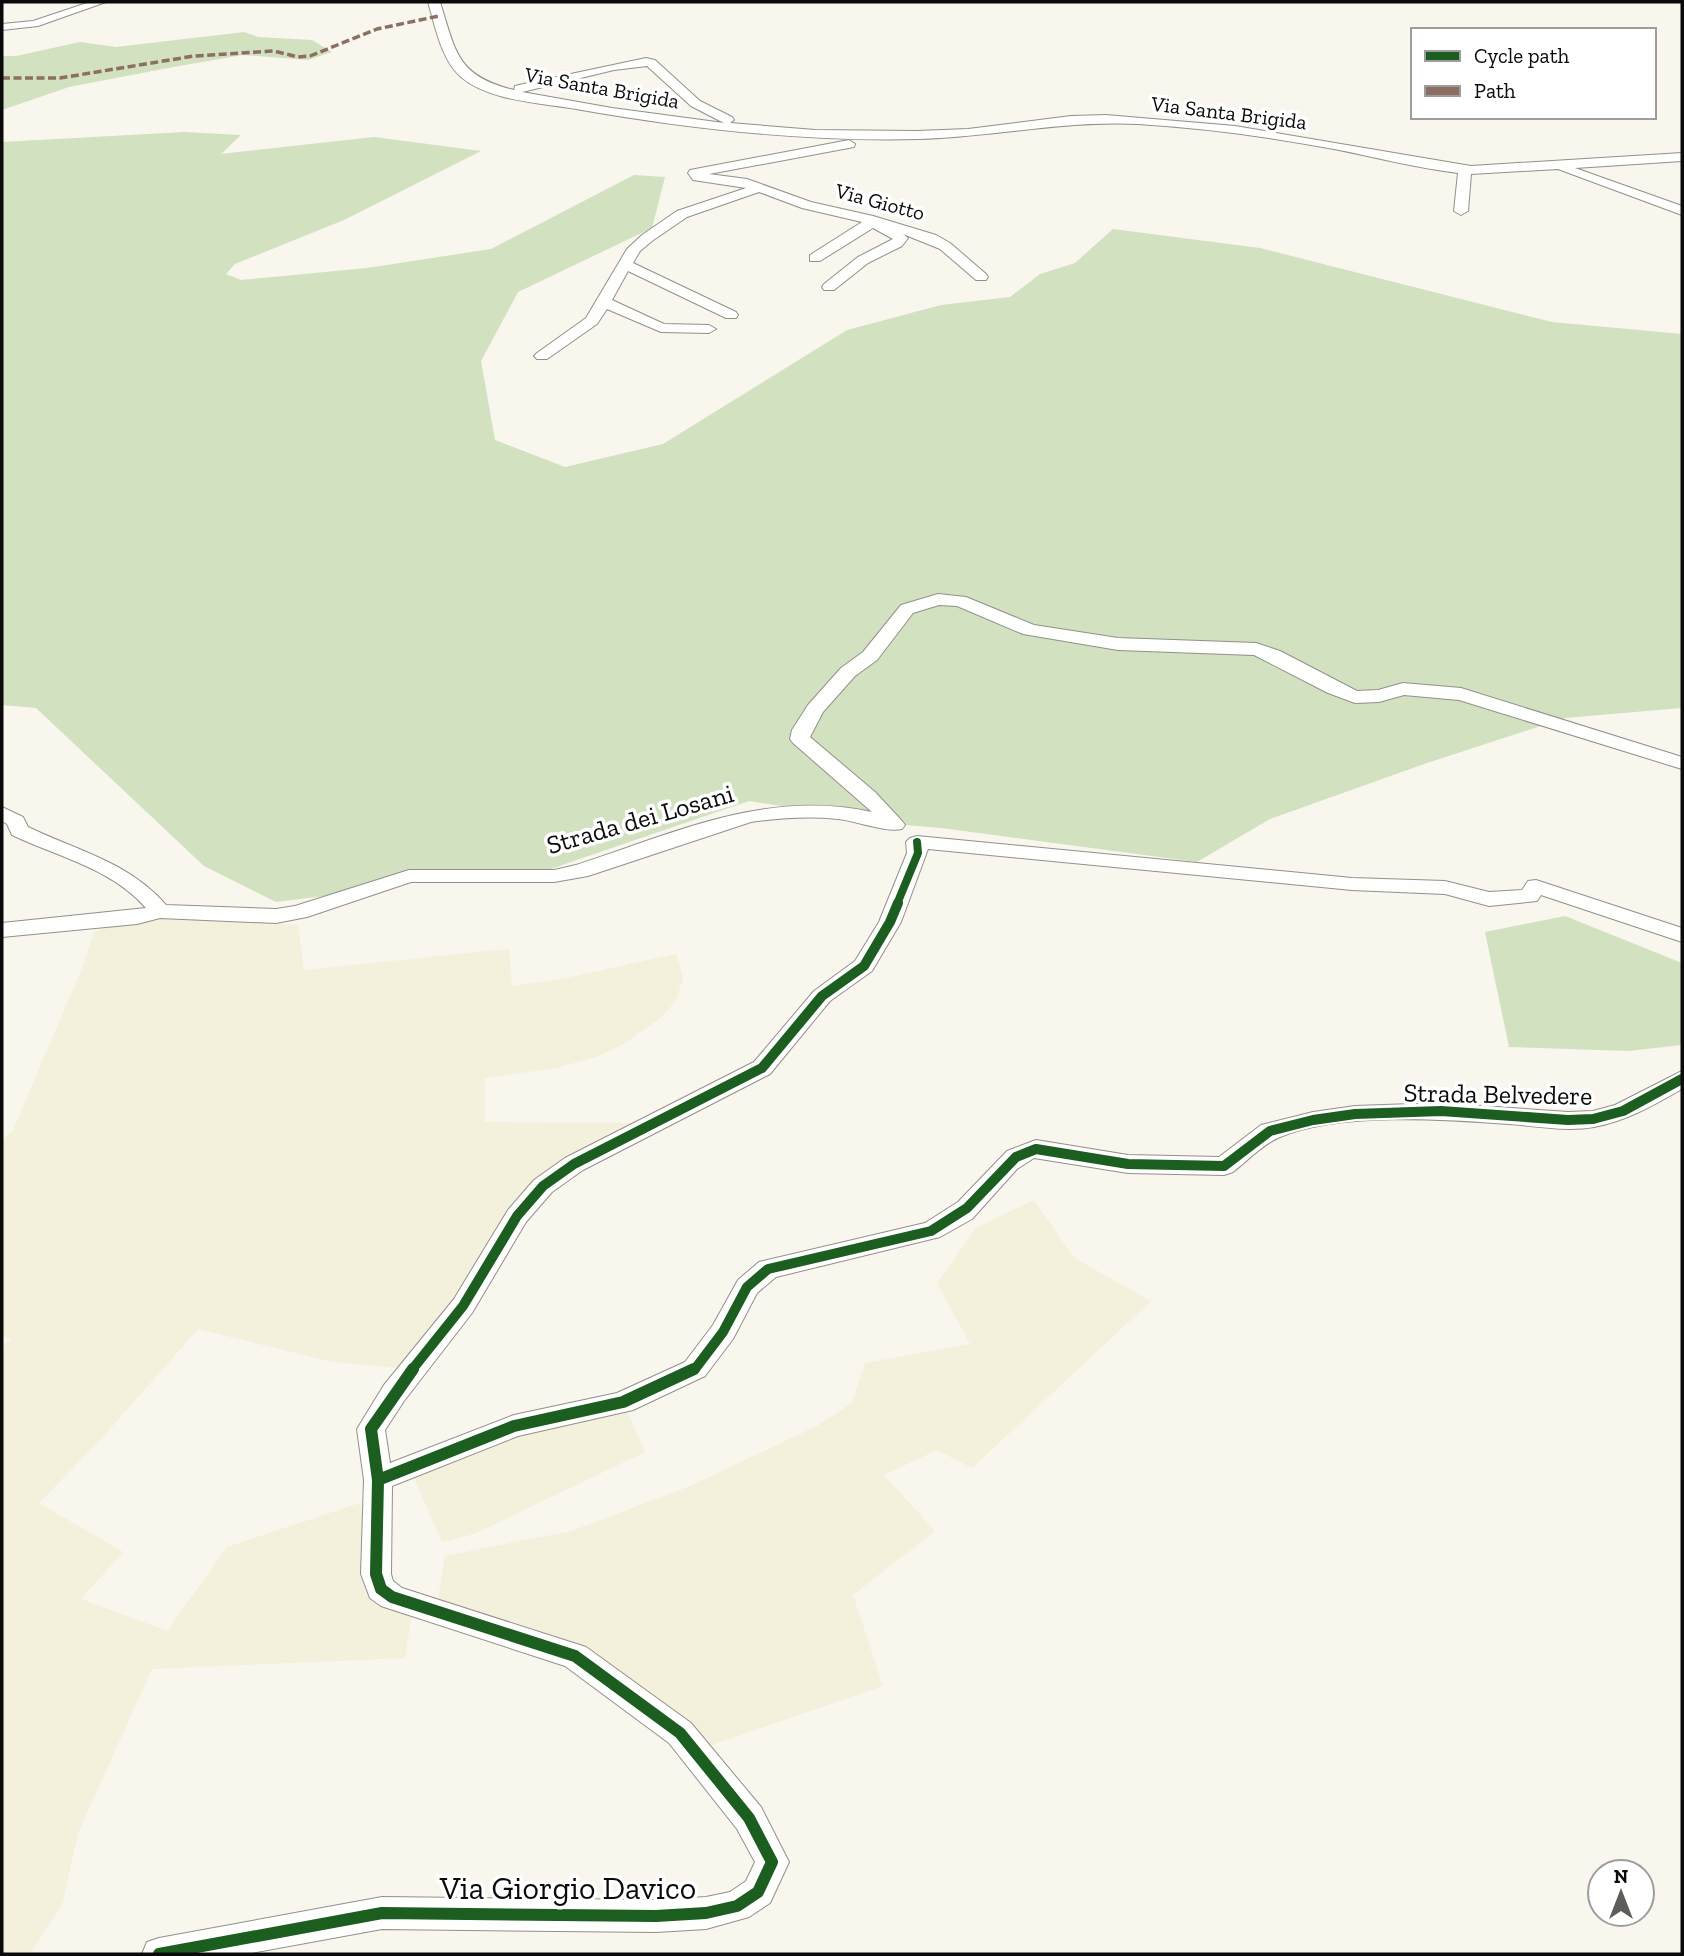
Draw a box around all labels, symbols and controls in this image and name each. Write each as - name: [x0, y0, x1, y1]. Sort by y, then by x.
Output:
- legend: [1411, 28, 1656, 119]
- text: Cycle path: [1474, 43, 1569, 68]
- street label: Via Santa Brigida: [522, 61, 681, 113]
- text: Path: [1474, 78, 1516, 103]
- street label: Via Santa Brigida: [1149, 90, 1308, 134]
- street label: Via Giotto: [832, 177, 928, 225]
- street label: Strada dei Losani: [543, 777, 737, 861]
- street label: Strada Belvedere: [1403, 1076, 1593, 1112]
- north arrow: [1586, 1858, 1656, 1928]
- text: N: [1614, 1865, 1628, 1888]
- street label: Via Giorgio Davico: [439, 1869, 696, 1907]

